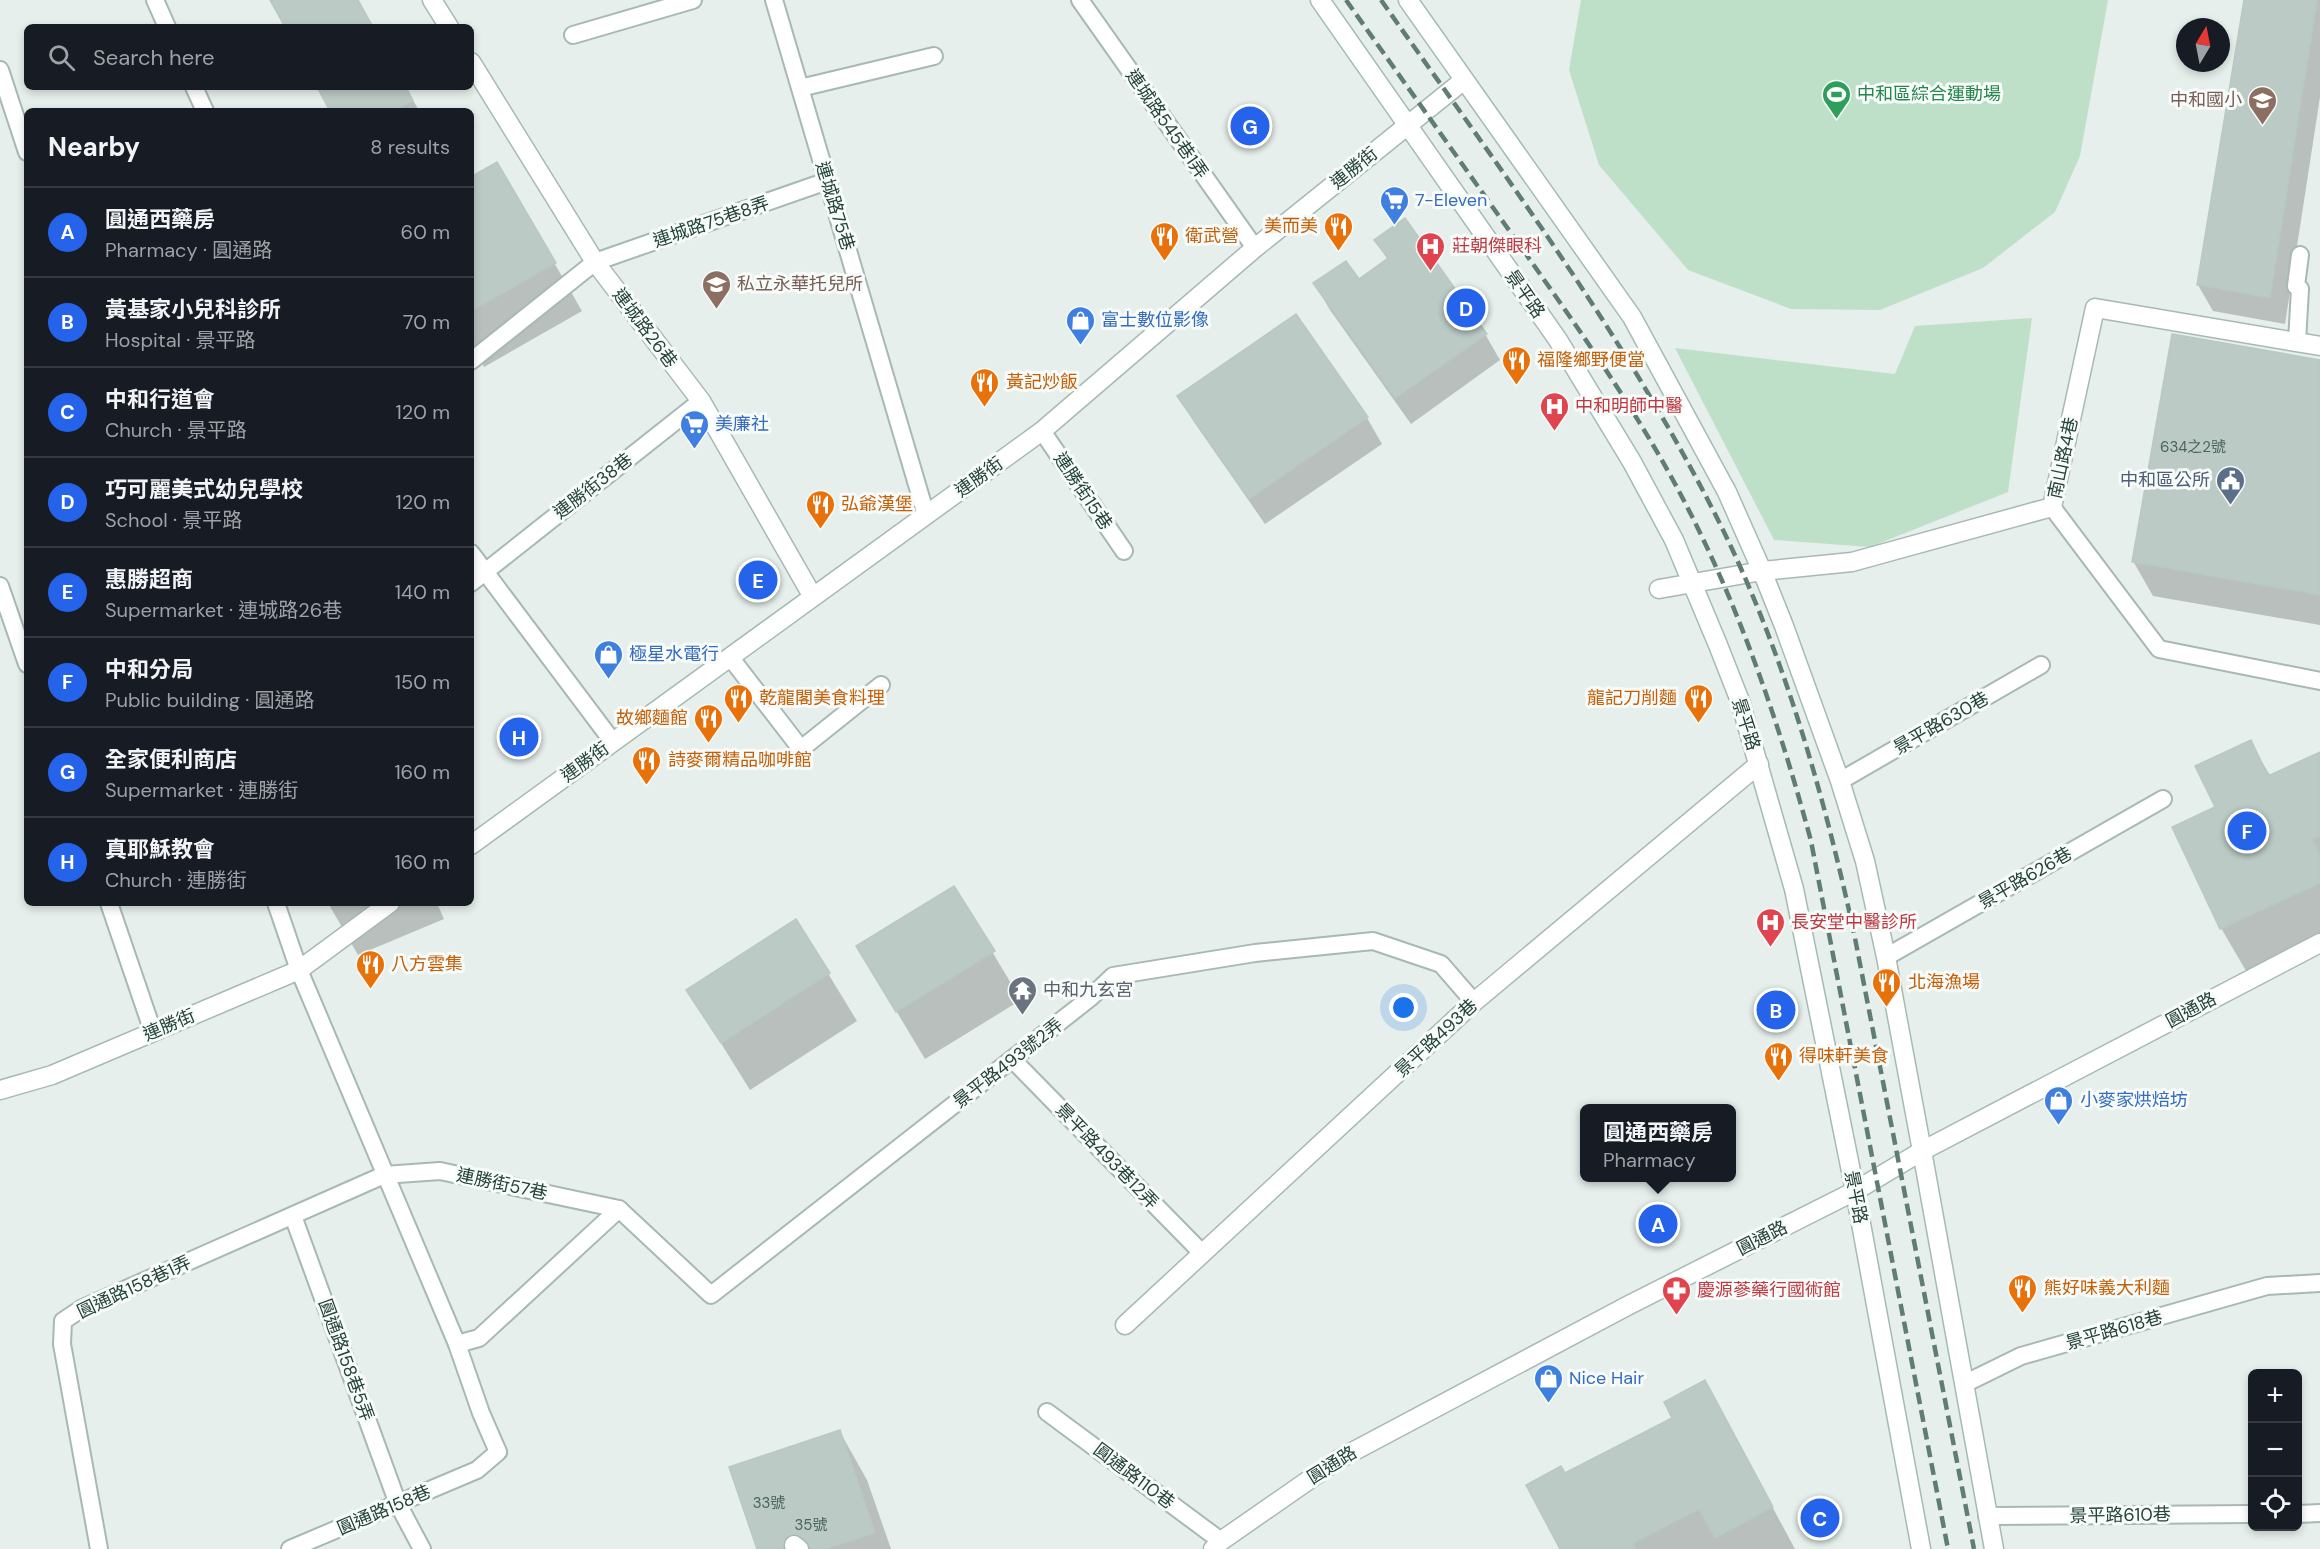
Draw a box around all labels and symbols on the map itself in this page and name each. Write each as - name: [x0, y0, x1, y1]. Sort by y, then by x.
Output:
- north arrow: [2176, 18, 2230, 72]
- street label: 連城路545巷1弄: [1120, 64, 1214, 184]
- sports icon: 中和區綜合運動場: [1820, 78, 1852, 120]
- place label: 中和區綜合運動場: [1857, 82, 2001, 106]
- school or university icon: 中和國小: [2247, 84, 2279, 126]
- place label: 中和國小: [2170, 88, 2242, 112]
- pin: G: [1230, 104, 1270, 148]
- street label: 連勝街: [1325, 142, 1383, 194]
- street label: 連城路75巷: [810, 158, 860, 254]
- supermarket icon: 7-Eleven: [1378, 184, 1410, 226]
- place label: 7-Eleven: [1415, 188, 1487, 212]
- street label: 連城路75巷8弄: [650, 191, 772, 253]
- restaurant icon: 美而美: [1323, 210, 1355, 252]
- place label: 美而美: [1264, 214, 1318, 238]
- restaurant icon: 衛武營: [1148, 220, 1180, 262]
- place label: 衛武營: [1185, 224, 1239, 248]
- hospital icon: 莊朝傑眼科: [1415, 230, 1447, 272]
- place label: 莊朝傑眼科: [1452, 234, 1542, 258]
- street label: 景平路: [1500, 265, 1550, 323]
- school or university icon: 私立永華托兒所: [700, 268, 732, 310]
- place label: 私立永華托兒所: [737, 272, 863, 296]
- street label: 連城路26巷: [607, 283, 683, 373]
- pin: D: [1446, 286, 1486, 330]
- shop icon: 富士數位影像: [1064, 304, 1096, 346]
- place label: 富士數位影像: [1101, 308, 1209, 332]
- restaurant icon: 福隆鄉野便當: [1500, 344, 1532, 386]
- place label: 福隆鄉野便當: [1537, 348, 1645, 372]
- restaurant icon: 黃記炒飯: [969, 366, 1001, 408]
- place label: 黃記炒飯: [1006, 370, 1078, 394]
- hospital icon: 中和明師中醫: [1538, 390, 1570, 432]
- place label: 中和明師中醫: [1575, 394, 1683, 418]
- supermarket icon: 美廉社: [678, 408, 710, 450]
- place label: 美廉社: [715, 412, 769, 436]
- street label: 南山路4巷: [2043, 415, 2083, 501]
- house number: 634之2號: [2160, 437, 2226, 457]
- street label: 連勝街38巷: [549, 448, 637, 524]
- street label: 連勝街15巷: [1048, 448, 1118, 534]
- street label: 連勝街: [950, 451, 1008, 503]
- public building icon: 中和區公所: [2215, 464, 2247, 506]
- place label: 中和區公所: [2120, 468, 2210, 492]
- restaurant icon: 弘爺漢堡: [804, 488, 836, 530]
- place label: 弘爺漢堡: [841, 492, 913, 516]
- pin: E: [738, 558, 777, 602]
- shop icon: 極星水電行: [592, 638, 624, 680]
- place label: 極星水電行: [629, 642, 719, 666]
- restaurant icon: 乾龍閣美食料理: [722, 682, 754, 724]
- restaurant icon: 龍記刀削麵: [1682, 682, 1714, 724]
- place label: 乾龍閣美食料理: [759, 686, 885, 710]
- place label: 龍記刀削麵: [1587, 686, 1677, 710]
- street label: 景平路630巷: [1889, 686, 1993, 760]
- street label: 景平路: [1726, 695, 1766, 753]
- restaurant icon: 故鄉麵館: [693, 702, 725, 744]
- place label: 故鄉麵館: [616, 706, 688, 730]
- pin: H: [500, 714, 538, 760]
- street label: 連勝街: [556, 736, 614, 788]
- restaurant icon: 詩麥爾精品咖啡館: [631, 744, 663, 786]
- place label: 詩麥爾精品咖啡館: [668, 748, 812, 772]
- pin: F: [2228, 808, 2266, 854]
- street label: 景平路626巷: [1974, 841, 2076, 915]
- hospital icon: 長安堂中醫診所: [1754, 906, 1786, 948]
- place label: 長安堂中醫診所: [1791, 910, 1917, 934]
- restaurant icon: 八方雲集: [354, 948, 386, 990]
- place label: 八方雲集: [391, 952, 463, 976]
- restaurant icon: 北海漁場: [1871, 966, 1903, 1008]
- place label: 北海漁場: [1908, 970, 1980, 994]
- temple icon: 中和九玄宮: [1006, 974, 1038, 1016]
- place label: 中和九玄宮: [1043, 978, 1133, 1002]
- street label: 圓通路: [2162, 987, 2220, 1033]
- pin: B: [1756, 988, 1796, 1032]
- your location: [1389, 993, 1418, 1022]
- street label: 景平路493巷: [1390, 994, 1482, 1082]
- street label: 連勝街: [139, 1003, 199, 1047]
- street label: 景平路493號2弄: [948, 1013, 1068, 1113]
- restaurant icon: 得味軒美食: [1762, 1040, 1794, 1082]
- place label: 得味軒美食: [1799, 1044, 1889, 1068]
- shop icon: 小麥家烘焙坊: [2043, 1084, 2075, 1126]
- place label: 小麥家烘焙坊: [2080, 1088, 2188, 1112]
- street label: 景平路493巷12弄: [1050, 1098, 1164, 1214]
- street label: 連勝街57巷: [454, 1163, 550, 1205]
- street label: 景平路: [1839, 1168, 1873, 1226]
- pin: A: [1638, 1202, 1678, 1246]
- street label: 圓通路: [1732, 1215, 1792, 1261]
- street label: 圓通路158巷1弄: [73, 1250, 195, 1324]
- restaurant icon: 熊好味義大利麵: [2007, 1272, 2039, 1314]
- pharmacy icon: 慶源蔘藥行國術館: [1660, 1274, 1692, 1316]
- place label: 熊好味義大利麵: [2044, 1276, 2170, 1300]
- place label: 慶源蔘藥行國術館: [1697, 1278, 1841, 1302]
- street label: 圓通路158巷5弄: [313, 1296, 379, 1424]
- street label: 景平路618巷: [2063, 1305, 2165, 1355]
- shop icon: Nice Hair: [1532, 1362, 1564, 1404]
- place label: Nice Hair: [1569, 1366, 1644, 1390]
- street label: 圓通路110巷: [1089, 1438, 1179, 1514]
- street label: 圓通路: [1303, 1441, 1361, 1489]
- street label: 圓通路158巷: [333, 1480, 435, 1540]
- house number: 33號: [753, 1493, 785, 1513]
- pin: C: [1800, 1496, 1840, 1540]
- street label: 景平路610巷: [2069, 1502, 2171, 1528]
- house number: 35號: [794, 1515, 828, 1535]

